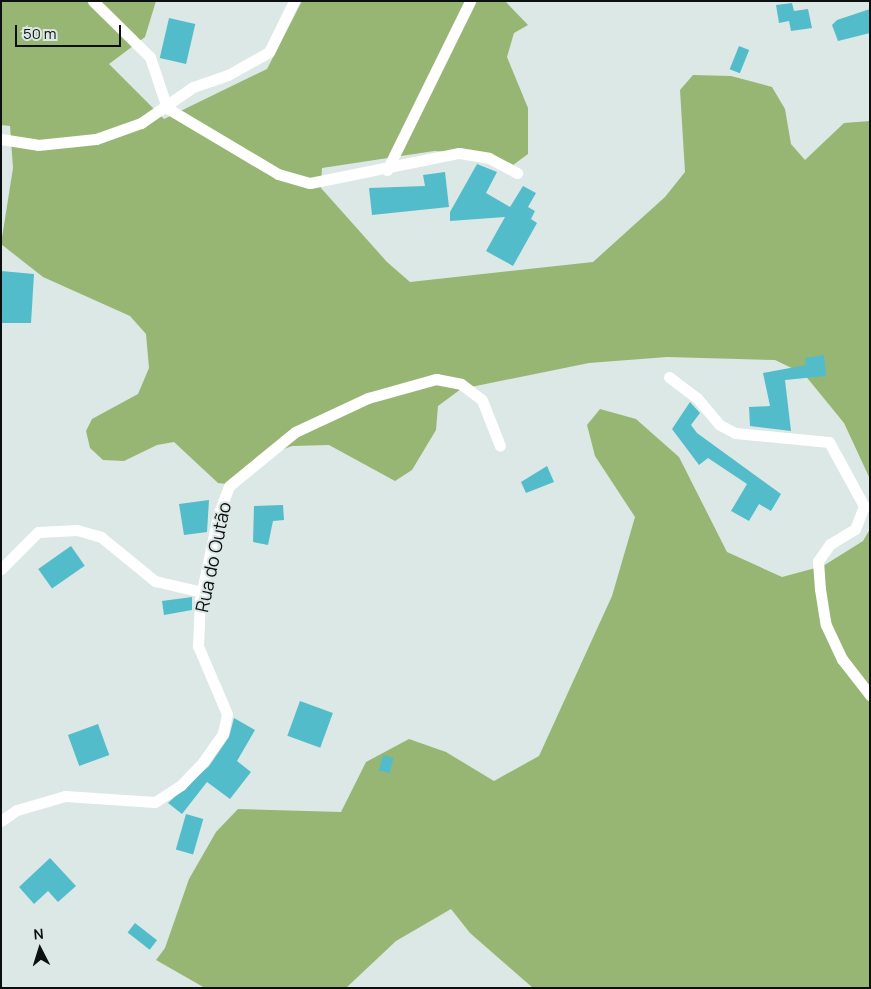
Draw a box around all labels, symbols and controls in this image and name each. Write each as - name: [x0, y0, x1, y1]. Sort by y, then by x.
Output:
- scale bar: [18, 15, 124, 47]
- text: 50 m: [23, 23, 57, 44]
- street label: Rua do Outão: [191, 500, 235, 614]
- north arrow: [15, 924, 65, 974]
- text: N: [33, 924, 44, 943]

